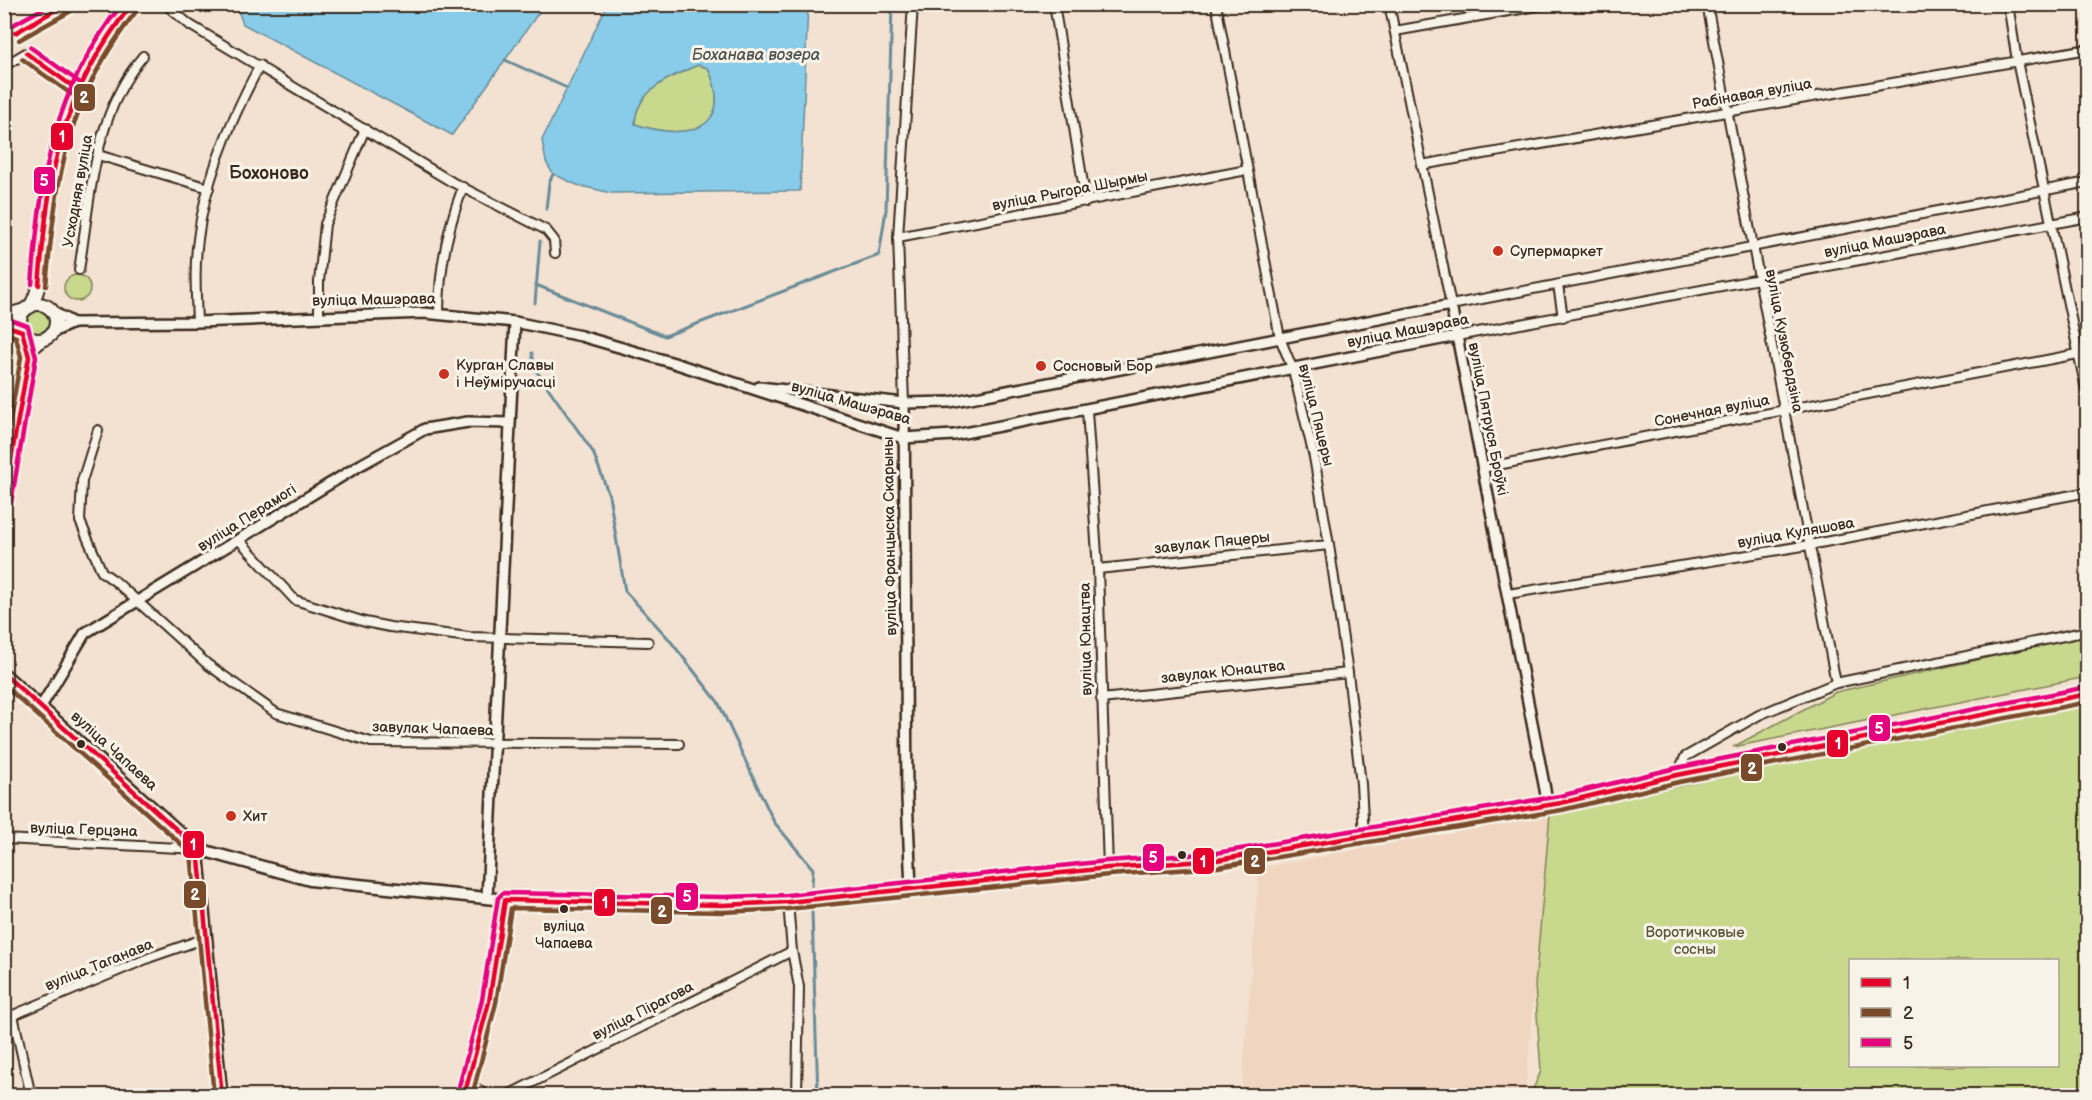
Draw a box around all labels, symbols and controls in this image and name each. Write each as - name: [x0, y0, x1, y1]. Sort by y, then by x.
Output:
- water label: Боханава возера: [692, 46, 820, 65]
- street label: Рабінавая вуліца: [1691, 74, 1814, 114]
- line badge: 2: [73, 83, 96, 112]
- text: 2: [79, 89, 89, 108]
- line badge: 1: [50, 122, 74, 151]
- text: 1: [59, 128, 65, 147]
- street label: Усходняя вуліца: [59, 133, 97, 249]
- district label: Бохоново: [229, 163, 309, 184]
- line badge: 5: [33, 166, 56, 195]
- street label: вуліца Рыгора Шырмы: [991, 167, 1149, 215]
- text: 5: [39, 172, 49, 191]
- street label: вуліца Машэрава: [1823, 220, 1948, 262]
- place label: Супермаркет: [1510, 242, 1603, 261]
- marker: Супермаркет: [1491, 244, 1505, 258]
- street label: вуліца Кузюбердзіна: [1761, 268, 1807, 414]
- street label: вуліца Машэрава: [312, 289, 436, 311]
- street label: вуліца Машэрава: [1346, 310, 1471, 352]
- street label: вуліца Пятруся Броўкі: [1464, 341, 1512, 497]
- place label: Курган Славы і Неўміручасці: [456, 356, 556, 392]
- place label: Сосновый Бор: [1053, 357, 1153, 376]
- marker: Сосновый Бор: [1034, 359, 1048, 373]
- street label: вуліца Пяцеры: [1294, 362, 1338, 468]
- marker: Курган Славы і Неўміручасці: [437, 367, 451, 381]
- street label: вуліца Машэрава: [789, 377, 913, 429]
- street label: Сонечная вуліца: [1653, 390, 1771, 431]
- street label: вуліца Францыска Скарыны: [879, 436, 901, 636]
- street label: вуліца Перамогі: [194, 480, 300, 556]
- street label: вуліца Куляшова: [1736, 513, 1856, 553]
- street label: завулак Пяцеры: [1153, 527, 1271, 559]
- street label: вуліца Юнацтва: [1076, 582, 1096, 696]
- street label: завулак Юнацтва: [1160, 656, 1286, 688]
- street label: вуліца Чапаева: [67, 707, 161, 795]
- line badge: 5: [1868, 714, 1891, 742]
- street label: завулак Чапаева: [372, 717, 494, 741]
- text: 5: [1874, 720, 1884, 739]
- line badge: 1: [1826, 729, 1849, 758]
- text: 1: [1835, 735, 1841, 754]
- unlabelled marker: [75, 738, 87, 750]
- unlabelled marker: [1776, 741, 1788, 753]
- line badge: 2: [1740, 753, 1763, 782]
- text: 2: [1747, 760, 1757, 779]
- place label: Хит: [243, 807, 267, 826]
- marker: Хит: [224, 809, 238, 823]
- street label: вуліца Герцэна: [30, 819, 138, 841]
- line badge: 1: [182, 830, 205, 859]
- text: 1: [190, 836, 196, 855]
- line badge: 5: [1142, 843, 1165, 872]
- line badge: 1: [1192, 847, 1215, 875]
- line badge: 2: [1243, 847, 1266, 875]
- text: 5: [1148, 849, 1158, 868]
- unlabelled marker: [1176, 849, 1188, 861]
- text: 1: [1200, 853, 1206, 872]
- text: 2: [1250, 853, 1260, 872]
- line badge: 2: [183, 880, 207, 909]
- line badge: 5: [675, 882, 699, 911]
- text: 2: [190, 886, 200, 905]
- line badge: 1: [593, 888, 616, 917]
- text: 5: [682, 888, 692, 907]
- text: 1: [602, 894, 608, 913]
- line badge: 2: [650, 896, 673, 925]
- marker: вуліца Чапаева: [558, 903, 570, 915]
- text: 2: [657, 903, 667, 922]
- place label: вуліца Чапаева: [535, 918, 593, 952]
- park label: Воротичковые сосны: [1646, 923, 1745, 959]
- street label: вуліца Таганава: [42, 935, 156, 995]
- legend: [1849, 959, 2059, 1067]
- text: 1: [1903, 973, 1910, 994]
- street label: вуліца Пірагова: [589, 977, 697, 1045]
- text: 2: [1903, 1003, 1914, 1024]
- text: 5: [1903, 1033, 1913, 1054]

